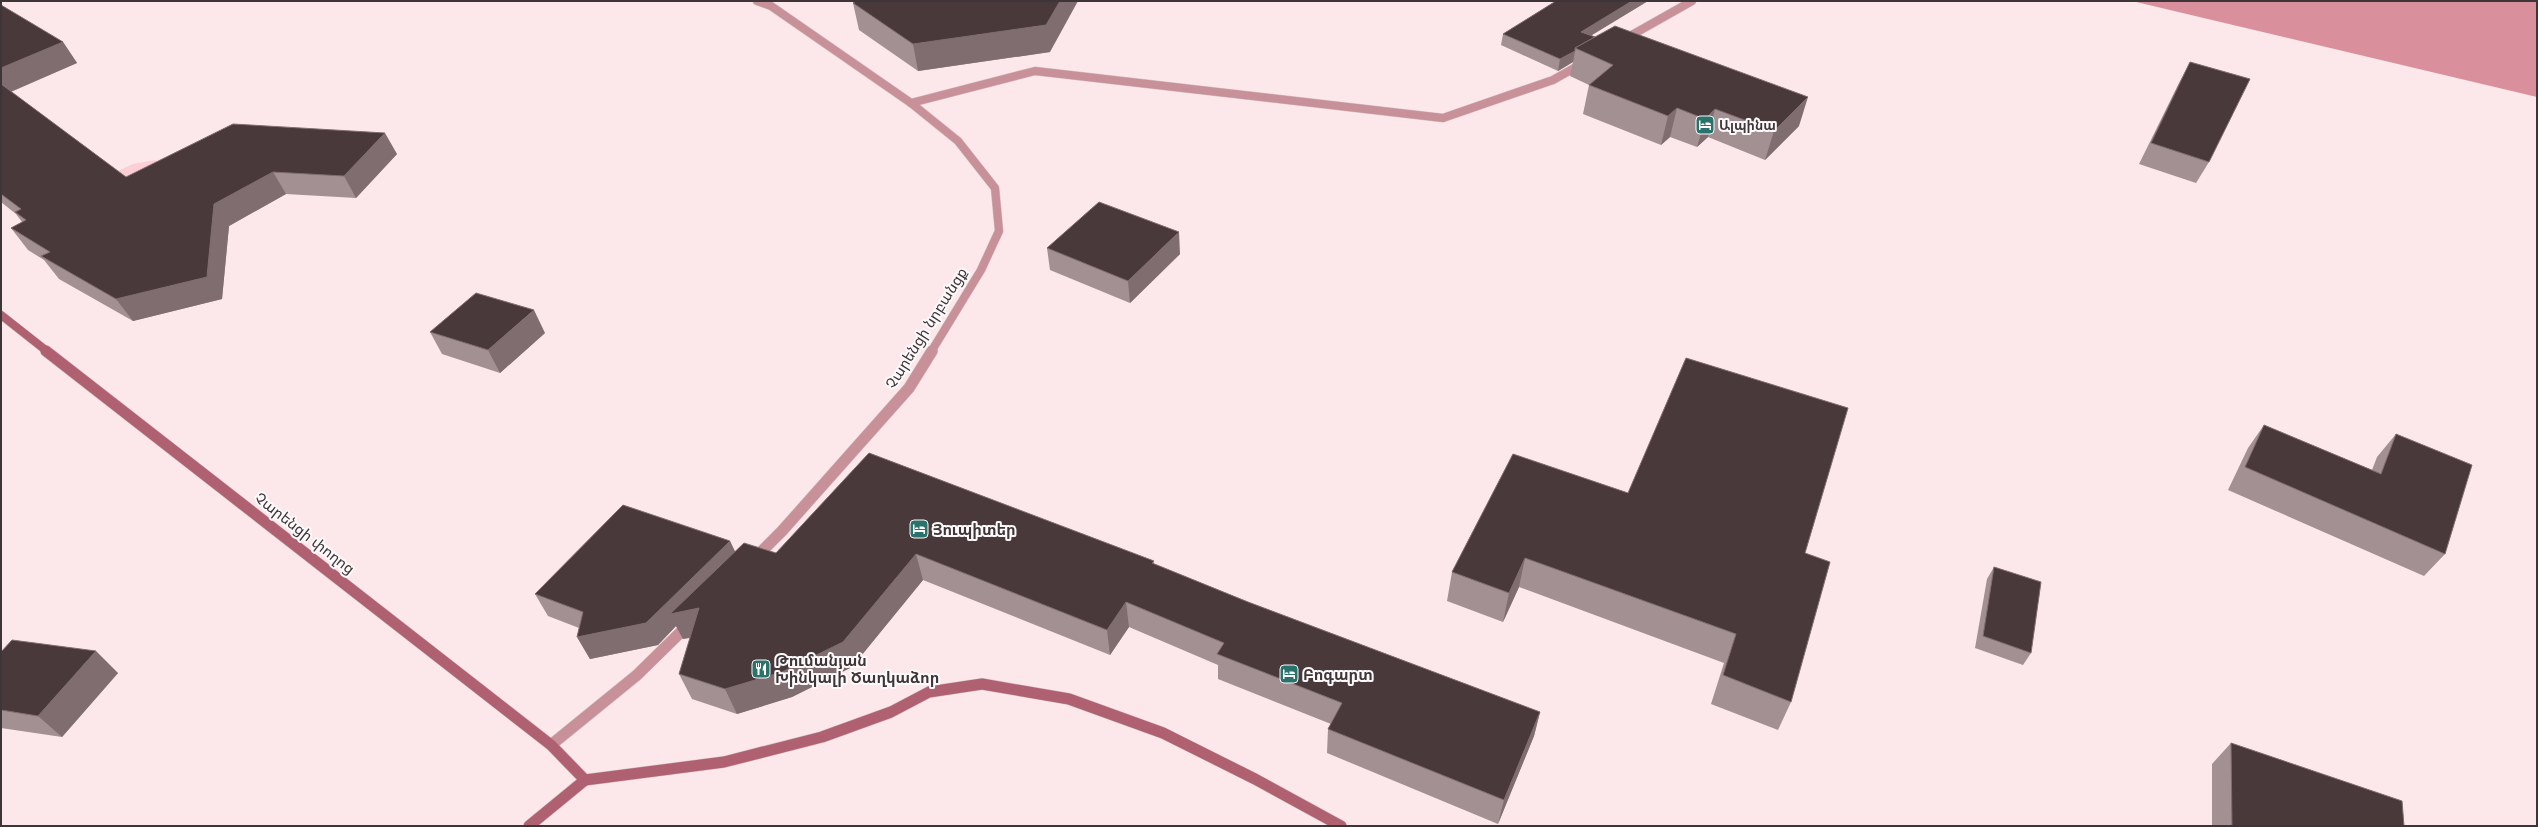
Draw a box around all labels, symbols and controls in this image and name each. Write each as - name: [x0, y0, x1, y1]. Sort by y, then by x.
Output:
- hotel icon: Ալպինա: [1694, 114, 1716, 136]
- place label: Ալպինա: [1719, 117, 1776, 134]
- street label: Չարենցի նրբանցք: [881, 264, 971, 392]
- street label: Չարենցի փողոց: [251, 488, 359, 578]
- hotel icon: Յուպիտեր: [908, 518, 930, 540]
- place label: Յուպիտեր: [933, 520, 1016, 539]
- place label: Թումանյան Խինկալի Ծաղկաձոր: [775, 651, 939, 687]
- restaurant icon: Թումանյան Խինկալի Ծաղկաձոր: [750, 658, 772, 680]
- hotel icon: Բոգարտ: [1278, 663, 1300, 685]
- place label: Բոգարտ: [1303, 665, 1373, 684]

